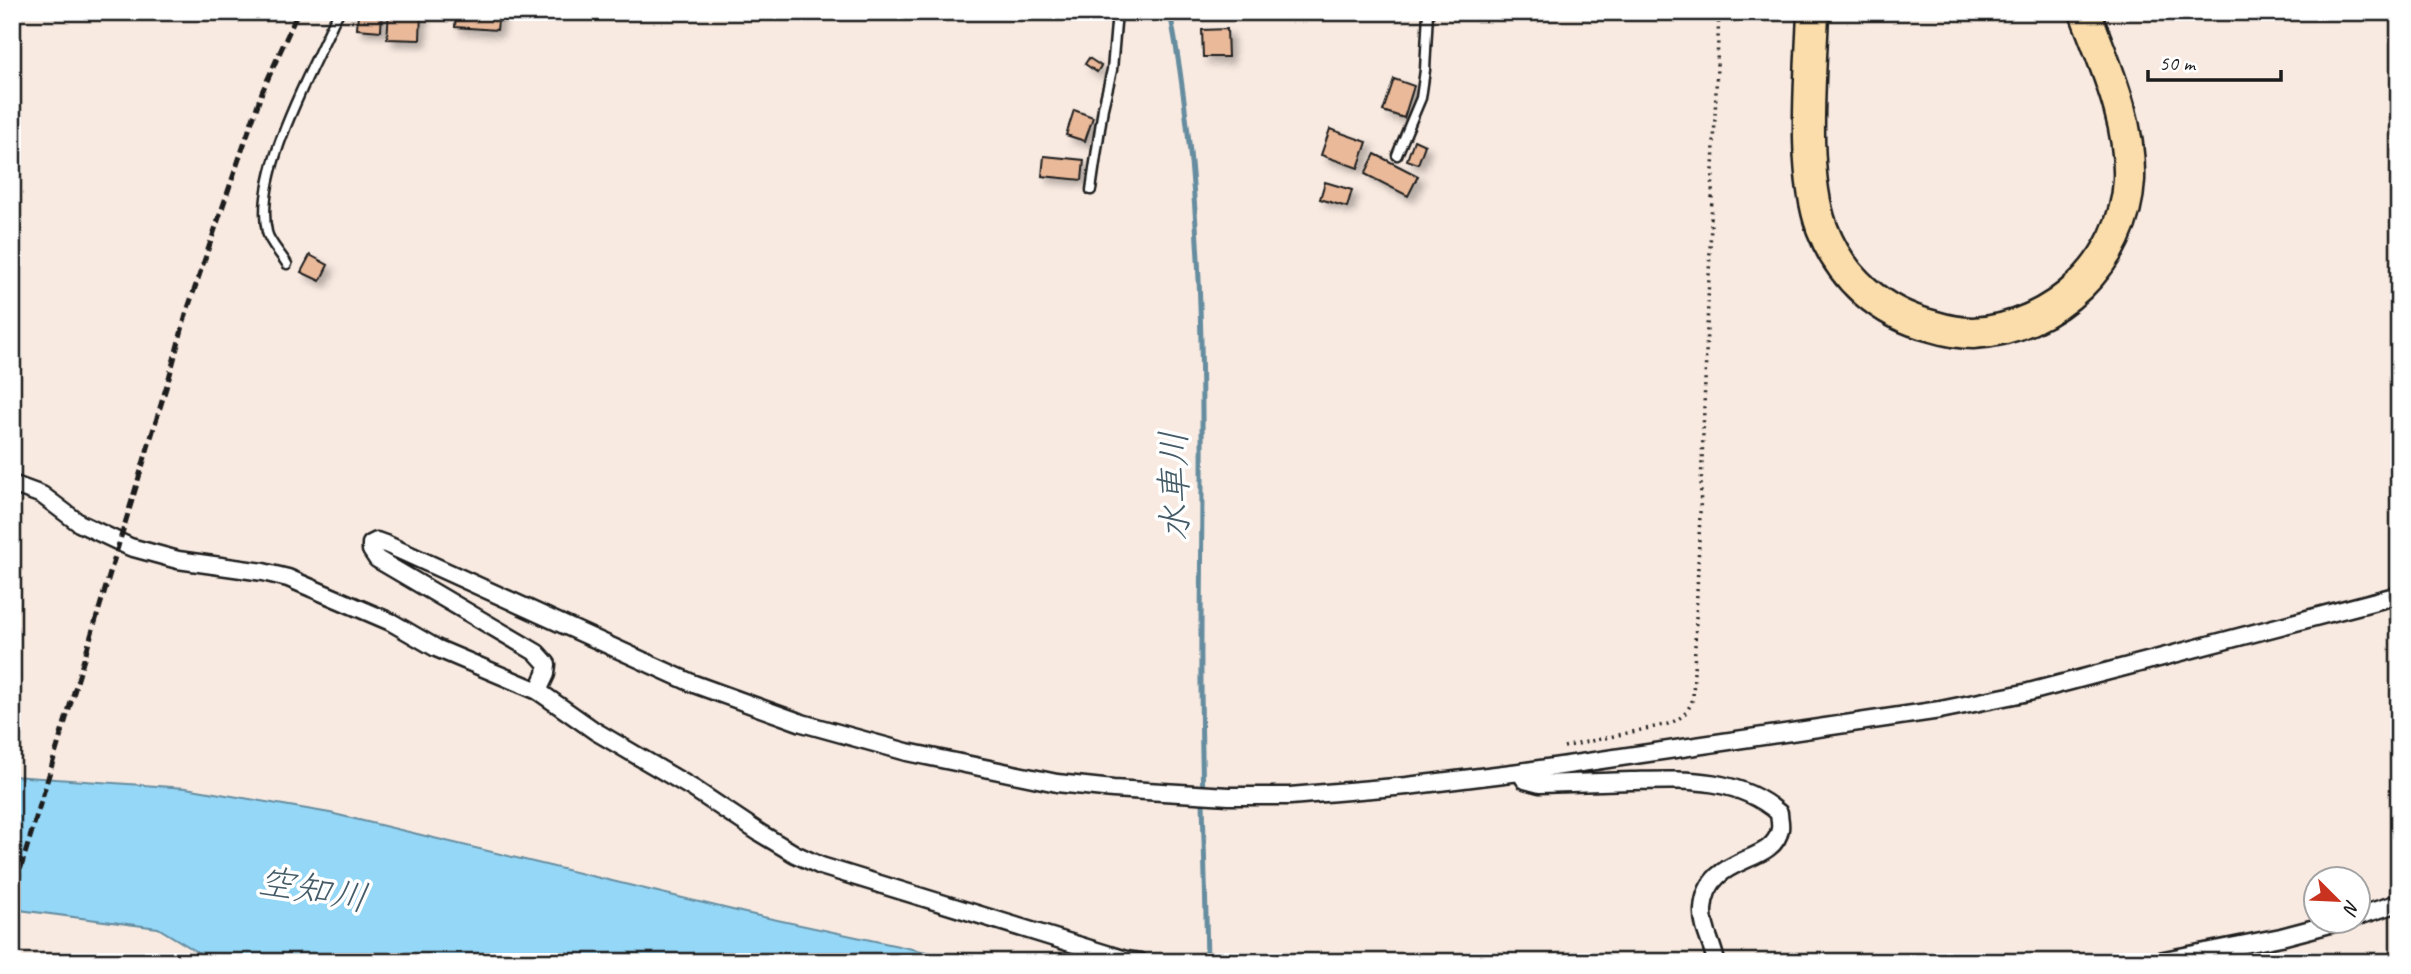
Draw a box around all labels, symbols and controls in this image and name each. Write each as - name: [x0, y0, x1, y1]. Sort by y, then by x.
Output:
- scale bar: [2148, 38, 2282, 82]
- text: 50 m: [2159, 50, 2197, 76]
- water label: 水車川: [1150, 430, 1198, 542]
- water label: 空知川: [254, 856, 372, 922]
- north arrow: [2302, 866, 2372, 936]
- text: N: [2337, 896, 2365, 920]

